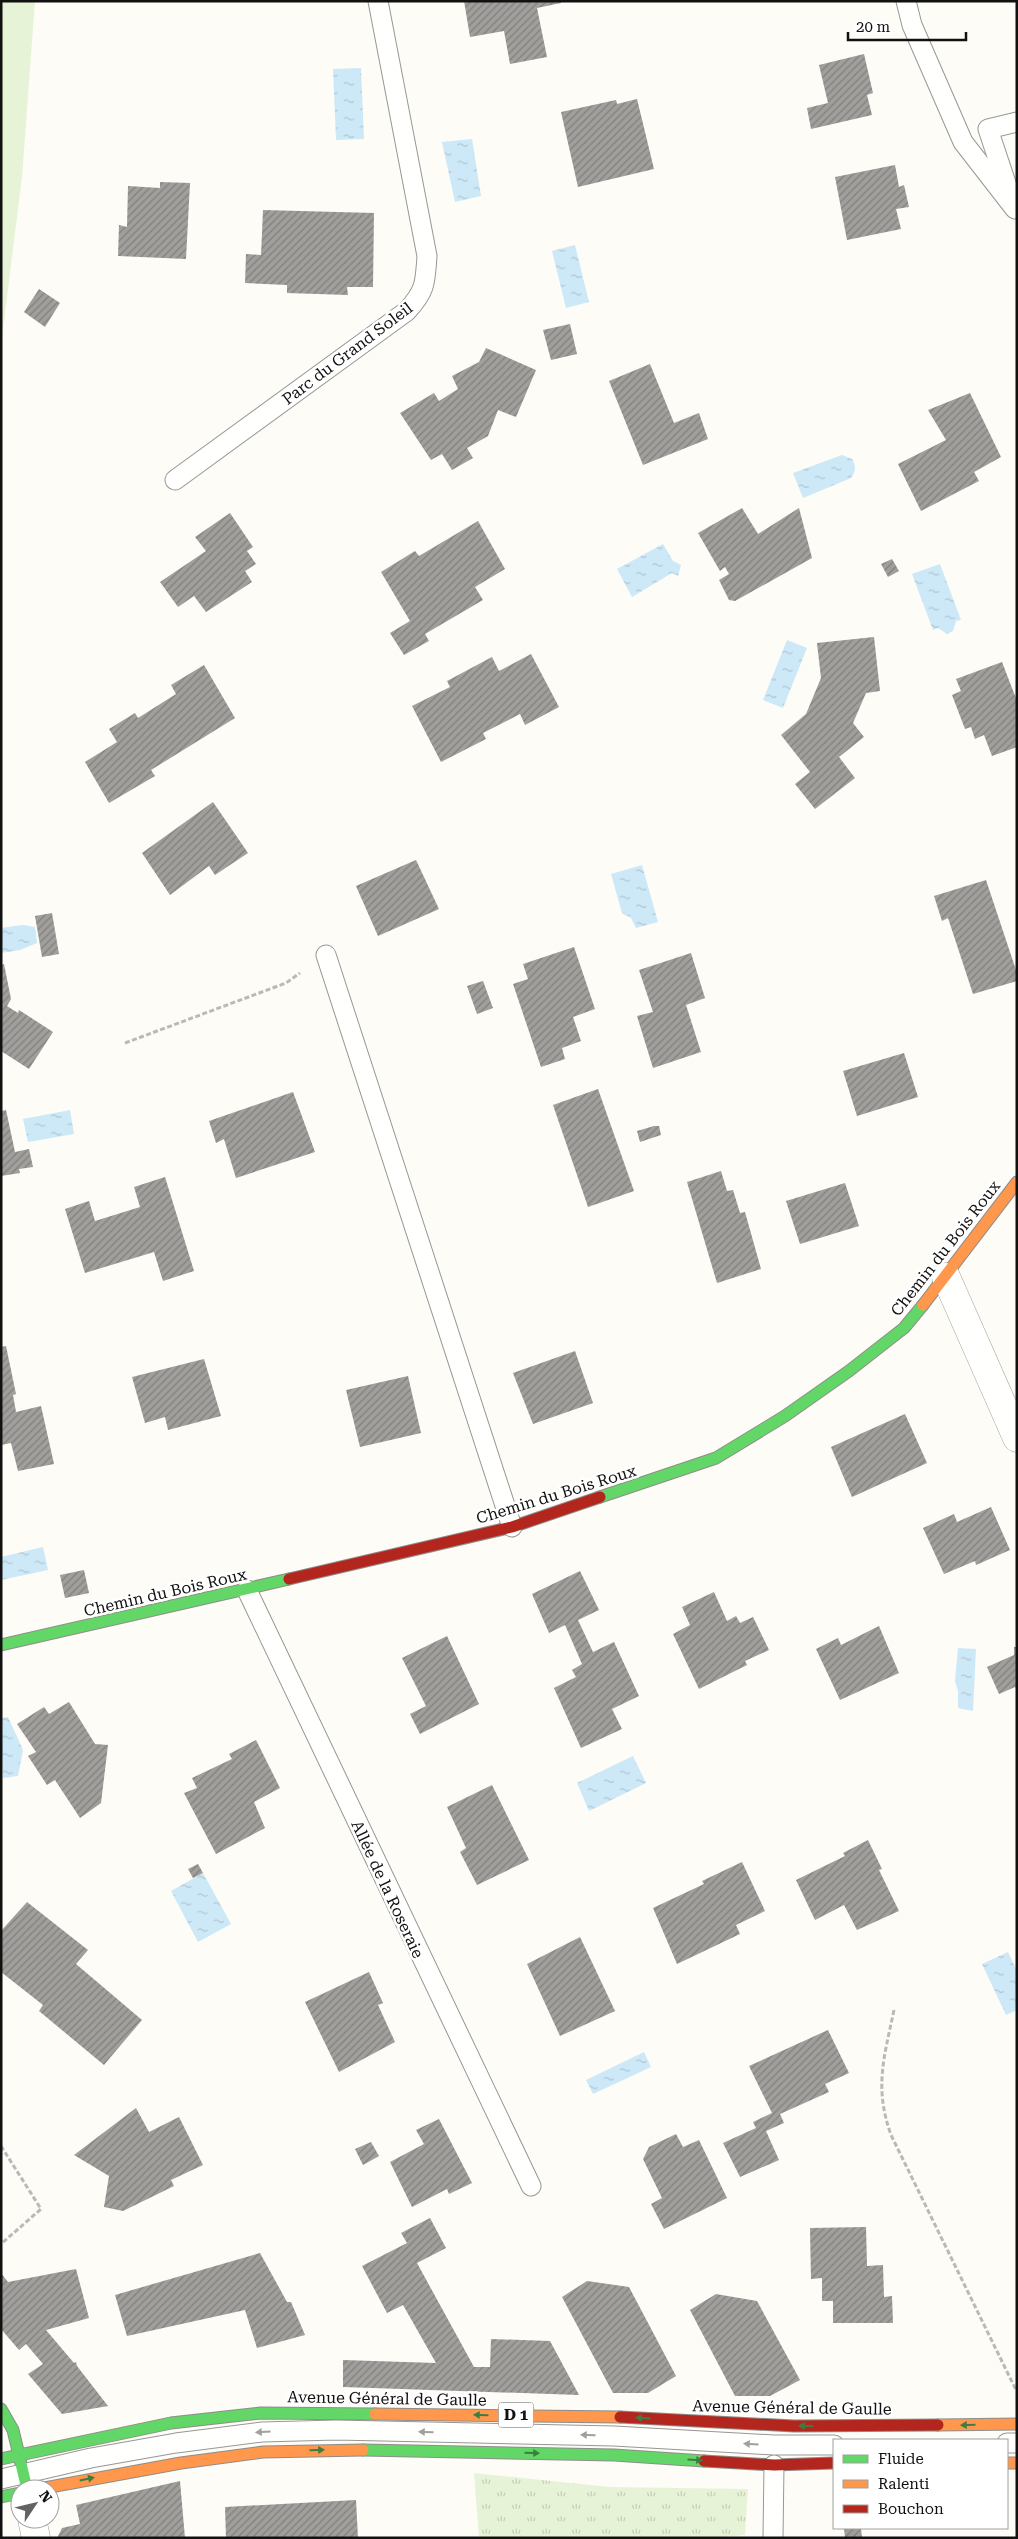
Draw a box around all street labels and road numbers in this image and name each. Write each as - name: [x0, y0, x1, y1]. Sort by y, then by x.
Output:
- street label: Parc du Grand Soleil: [278, 298, 416, 409]
- street label: Chemin du Bois Roux: [887, 1176, 1005, 1320]
- street label: Chemin du Bois Roux: [474, 1461, 639, 1528]
- street label: Chemin du Bois Roux: [82, 1564, 249, 1620]
- street label: Allée de la Roseraie: [347, 1817, 428, 1961]
- street label: Avenue Général de Gaulle: [287, 2387, 487, 2410]
- street label: Avenue Général de Gaulle: [692, 2396, 892, 2419]
- road number: D 1: [498, 2402, 534, 2428]

